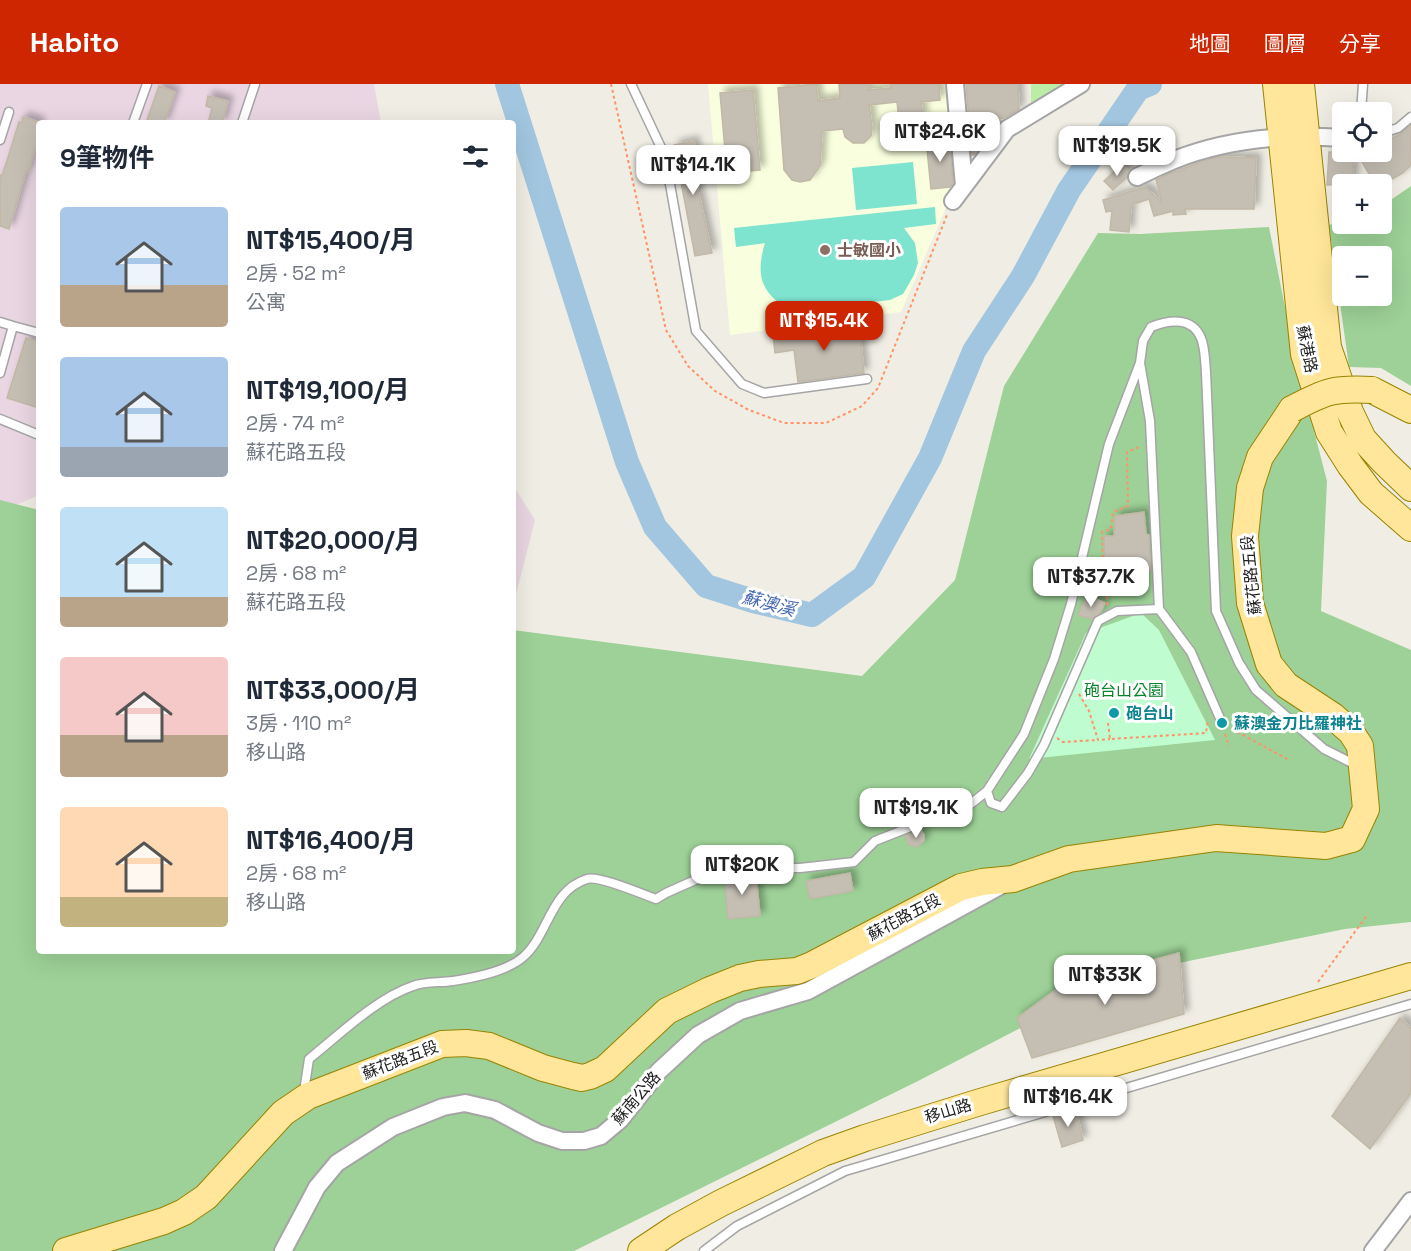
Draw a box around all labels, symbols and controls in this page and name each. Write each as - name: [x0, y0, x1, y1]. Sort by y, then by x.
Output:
- text: Habito: [30, 24, 119, 60]
- text: 地圖: [1189, 30, 1231, 57]
- text: 圖層: [1264, 30, 1306, 57]
- text: 分享: [1339, 30, 1381, 57]
- map controls: [1332, 102, 1392, 306]
- button: locate: [1332, 102, 1392, 162]
- pin: NT$24.6K: [878, 112, 1002, 163]
- text: NT$24.6K: [894, 118, 986, 144]
- pin: NT$19.5K: [1055, 126, 1179, 177]
- text: NT$19.5K: [1073, 132, 1161, 158]
- icon: filters: [459, 140, 492, 173]
- text: 9筆物件: [60, 141, 154, 175]
- pin: NT$14.1K: [631, 145, 755, 196]
- text: NT$14.1K: [650, 151, 736, 177]
- button: +: [1332, 174, 1392, 234]
- text: NT$15,400/月: [246, 223, 416, 257]
- icon: home: [108, 231, 180, 303]
- place label: 士敏國小: [837, 240, 901, 261]
- marker: 士敏國小: [818, 243, 832, 257]
- button: −: [1332, 246, 1392, 306]
- text: 2房 · 52 m²: [246, 260, 346, 286]
- text: 公寓: [246, 289, 286, 315]
- pin: NT$15.4K: [762, 301, 886, 352]
- text: NT$15.4K: [779, 307, 869, 333]
- street label: 蘇港路: [1292, 323, 1322, 375]
- text: NT$19,100/月: [246, 373, 410, 407]
- icon: home: [108, 381, 180, 453]
- text: 2房 · 74 m²: [246, 410, 344, 436]
- text: 蘇花路五段: [246, 439, 346, 465]
- text: NT$20,000/月: [246, 523, 420, 557]
- icon: home: [108, 531, 180, 603]
- street label: 蘇花路五段: [1236, 534, 1266, 616]
- pin: NT$37.7K: [1029, 557, 1153, 608]
- text: 2房 · 68 m²: [246, 560, 346, 586]
- text: NT$37.7K: [1047, 563, 1135, 589]
- water label: 蘇澳溪: [740, 585, 801, 622]
- text: 蘇花路五段: [246, 589, 346, 615]
- text: NT$33,000/月: [246, 673, 420, 707]
- park label: 砲台山公園: [1084, 680, 1164, 701]
- icon: home: [108, 681, 180, 753]
- place label: 砲台山: [1126, 703, 1174, 724]
- marker: 砲台山: [1107, 706, 1121, 720]
- text: 3房 · 110 m²: [246, 710, 351, 736]
- place label: 蘇澳金刀比羅神社: [1234, 713, 1362, 734]
- marker: 蘇澳金刀比羅神社: [1215, 716, 1229, 730]
- text: 移山路: [246, 739, 306, 765]
- pin: NT$19.1K: [854, 788, 978, 839]
- text: NT$19.1K: [874, 794, 958, 820]
- text: NT$16,400/月: [246, 823, 416, 857]
- icon: home: [108, 831, 180, 903]
- pin: NT$20K: [693, 845, 791, 896]
- text: NT$20K: [705, 851, 779, 877]
- text: 2房 · 68 m²: [246, 860, 346, 886]
- text: 移山路: [246, 889, 306, 915]
- street label: 蘇花路五段: [864, 889, 944, 945]
- pin: NT$33K: [1056, 955, 1154, 1006]
- text: NT$33K: [1068, 961, 1142, 987]
- street label: 蘇花路五段: [359, 1036, 441, 1084]
- street label: 蘇南公路: [607, 1067, 665, 1129]
- pin: NT$16.4K: [1006, 1077, 1130, 1128]
- text: NT$16.4K: [1023, 1083, 1113, 1109]
- street label: 移山路: [922, 1094, 974, 1128]

